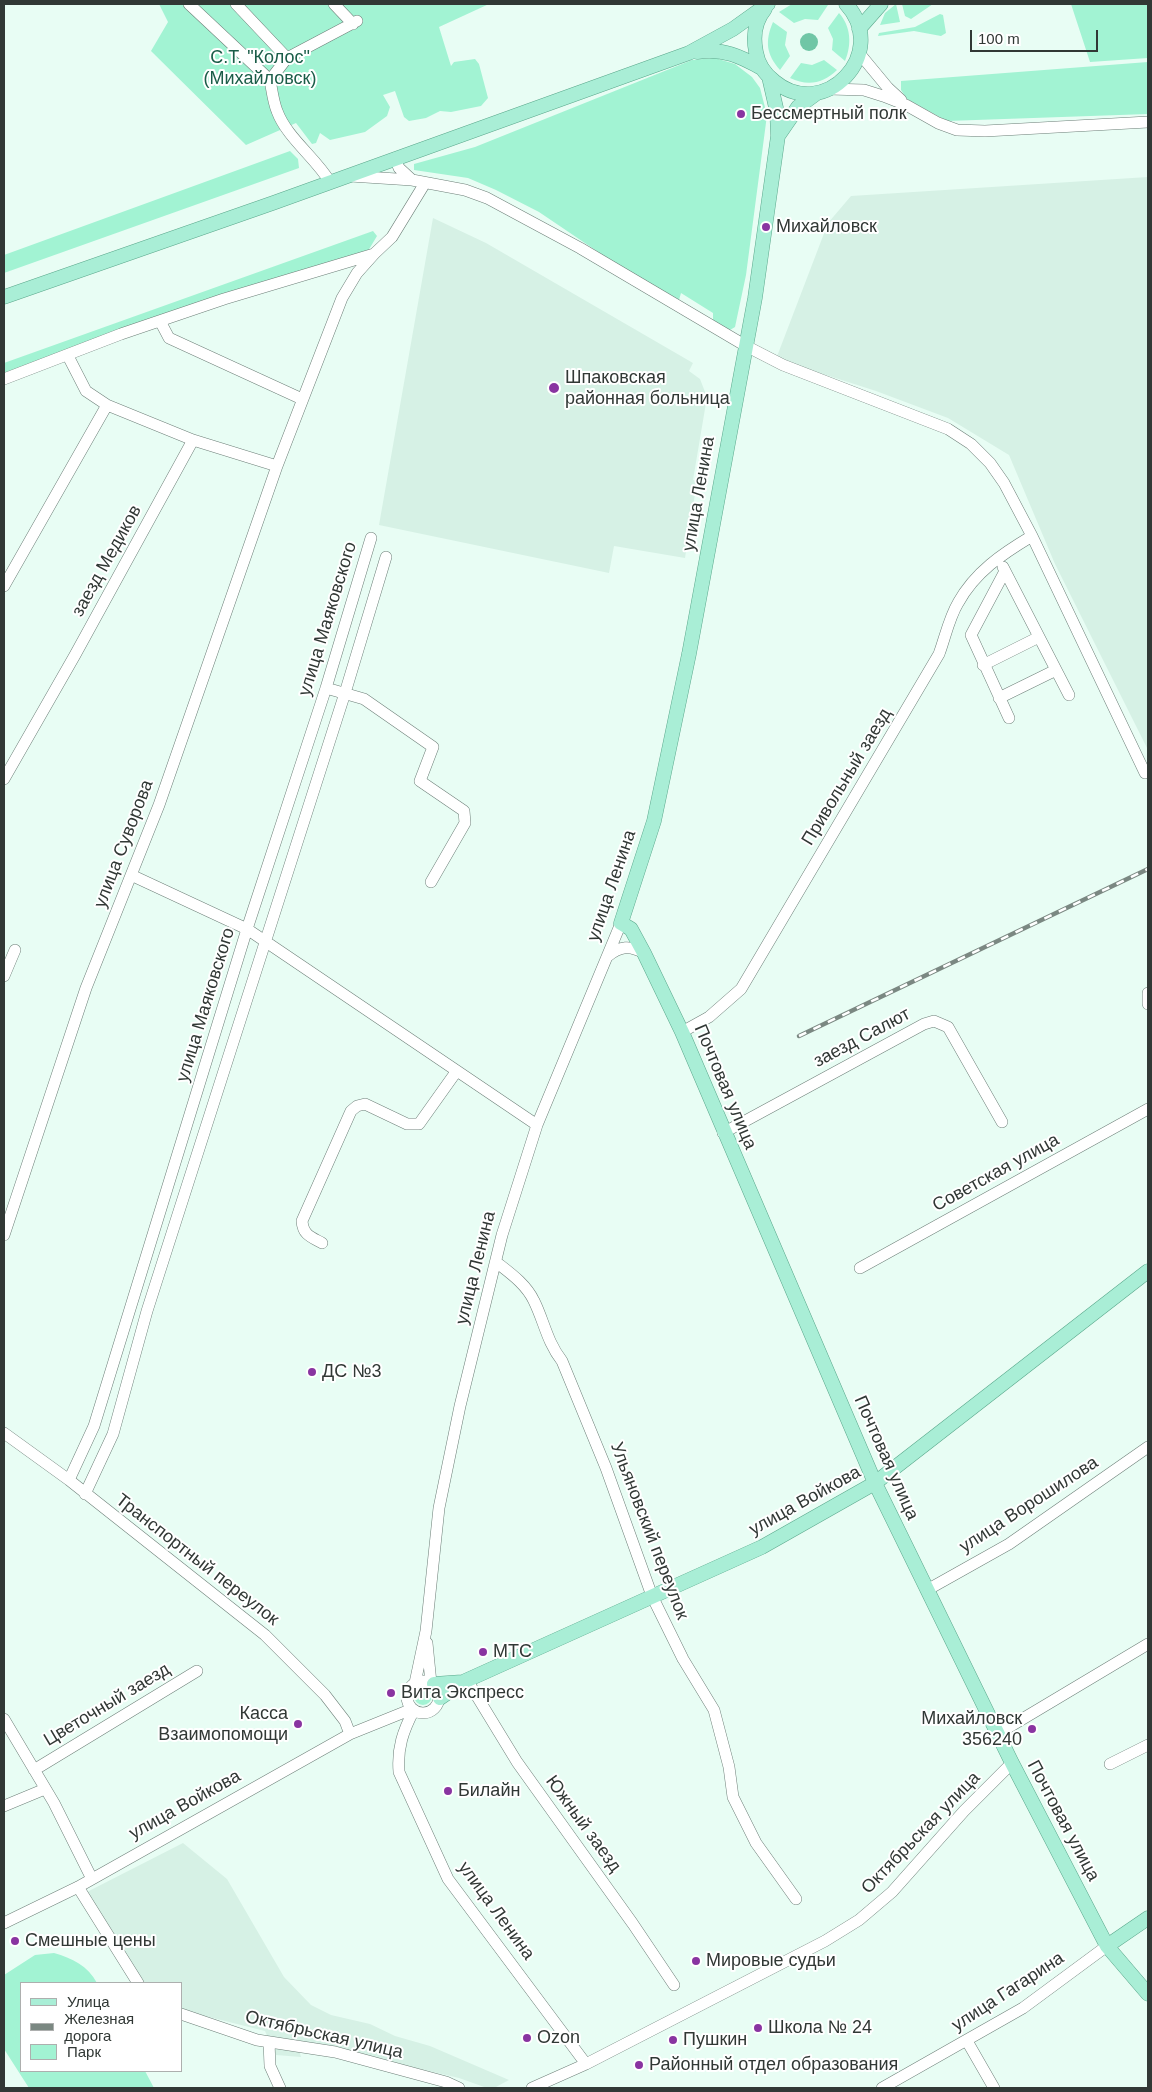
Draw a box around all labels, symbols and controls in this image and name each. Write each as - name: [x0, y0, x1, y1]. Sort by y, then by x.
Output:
- scale bar: [972, 20, 1100, 52]
- text: 100 m: [978, 30, 1020, 47]
- park label: С.Т. "Колос" (Михайловск): [204, 47, 316, 90]
- place label: Бессмертный полк: [751, 103, 907, 125]
- marker: Бессмертный полк: [735, 108, 747, 120]
- place label: Михайловск: [776, 216, 877, 238]
- marker: Михайловск: [760, 221, 772, 233]
- place label: Шпаковская районная больница: [565, 367, 730, 409]
- marker: Шпаковская районная больница: [547, 381, 561, 395]
- street label: улица Ленина: [678, 435, 720, 553]
- street label: заезд Медиков: [67, 501, 147, 621]
- street label: улица Маяковского: [294, 539, 362, 699]
- street label: Привольный заезд: [798, 705, 896, 849]
- street label: улица Суворова: [90, 777, 158, 911]
- street label: улица Ленина: [583, 828, 641, 944]
- street label: улица Маяковского: [172, 925, 240, 1085]
- street label: заезд Салют: [810, 1004, 914, 1072]
- street label: Почтовая улица: [689, 1021, 761, 1153]
- street label: Советская улица: [929, 1129, 1063, 1217]
- street label: улица Ленина: [451, 1209, 501, 1327]
- place label: ДС №3: [322, 1361, 382, 1383]
- marker: ДС №3: [306, 1366, 318, 1378]
- street label: Почтовая улица: [849, 1393, 923, 1523]
- street label: Ульяновский переулок: [605, 1439, 693, 1623]
- street label: улица Ворошилова: [956, 1452, 1102, 1558]
- street label: улица Войкова: [746, 1461, 864, 1541]
- street label: Транспортный переулок: [111, 1490, 283, 1630]
- place label: МТС: [493, 1641, 532, 1663]
- marker: МТС: [477, 1646, 489, 1658]
- street label: Цветочный заезд: [40, 1659, 174, 1751]
- place label: Вита Экспресс: [401, 1682, 524, 1704]
- marker: Вита Экспресс: [385, 1687, 397, 1699]
- place label: Касса Взаимопомощи: [158, 1703, 288, 1746]
- place label: Михайловск 356240: [921, 1708, 1022, 1750]
- marker: Касса Взаимопомощи: [292, 1718, 304, 1730]
- marker: Михайловск 356240: [1026, 1723, 1038, 1735]
- street label: Почтовая улица: [1022, 1757, 1104, 1885]
- street label: улица Войкова: [126, 1765, 244, 1845]
- street label: Октябрьская улица: [857, 1767, 985, 1899]
- street label: Южный заезд: [541, 1771, 625, 1877]
- place label: Билайн: [458, 1780, 520, 1802]
- marker: Билайн: [442, 1785, 454, 1797]
- street label: улица Ленина: [453, 1858, 539, 1964]
- place label: Смешные цены: [25, 1930, 156, 1952]
- marker: Смешные цены: [9, 1935, 21, 1947]
- street label: улица Гагарина: [948, 1948, 1068, 2036]
- place label: Мировые судьи: [706, 1950, 836, 1972]
- marker: Мировые судьи: [690, 1955, 702, 1967]
- legend: [20, 1982, 182, 2072]
- text: Улица: [67, 1993, 110, 2010]
- street label: Октябрьская улица: [243, 2006, 405, 2064]
- text: Железная дорога: [64, 2010, 134, 2044]
- place label: Школа № 24: [768, 2017, 872, 2039]
- marker: Школа № 24: [752, 2022, 764, 2034]
- place label: Ozon: [537, 2027, 580, 2049]
- place label: Пушкин: [683, 2029, 747, 2051]
- marker: Ozon: [521, 2032, 533, 2044]
- marker: Пушкин: [667, 2034, 679, 2046]
- text: Парк: [67, 2043, 101, 2060]
- place label: Районный отдел образования: [649, 2054, 898, 2076]
- marker: Районный отдел образования: [633, 2059, 645, 2071]

